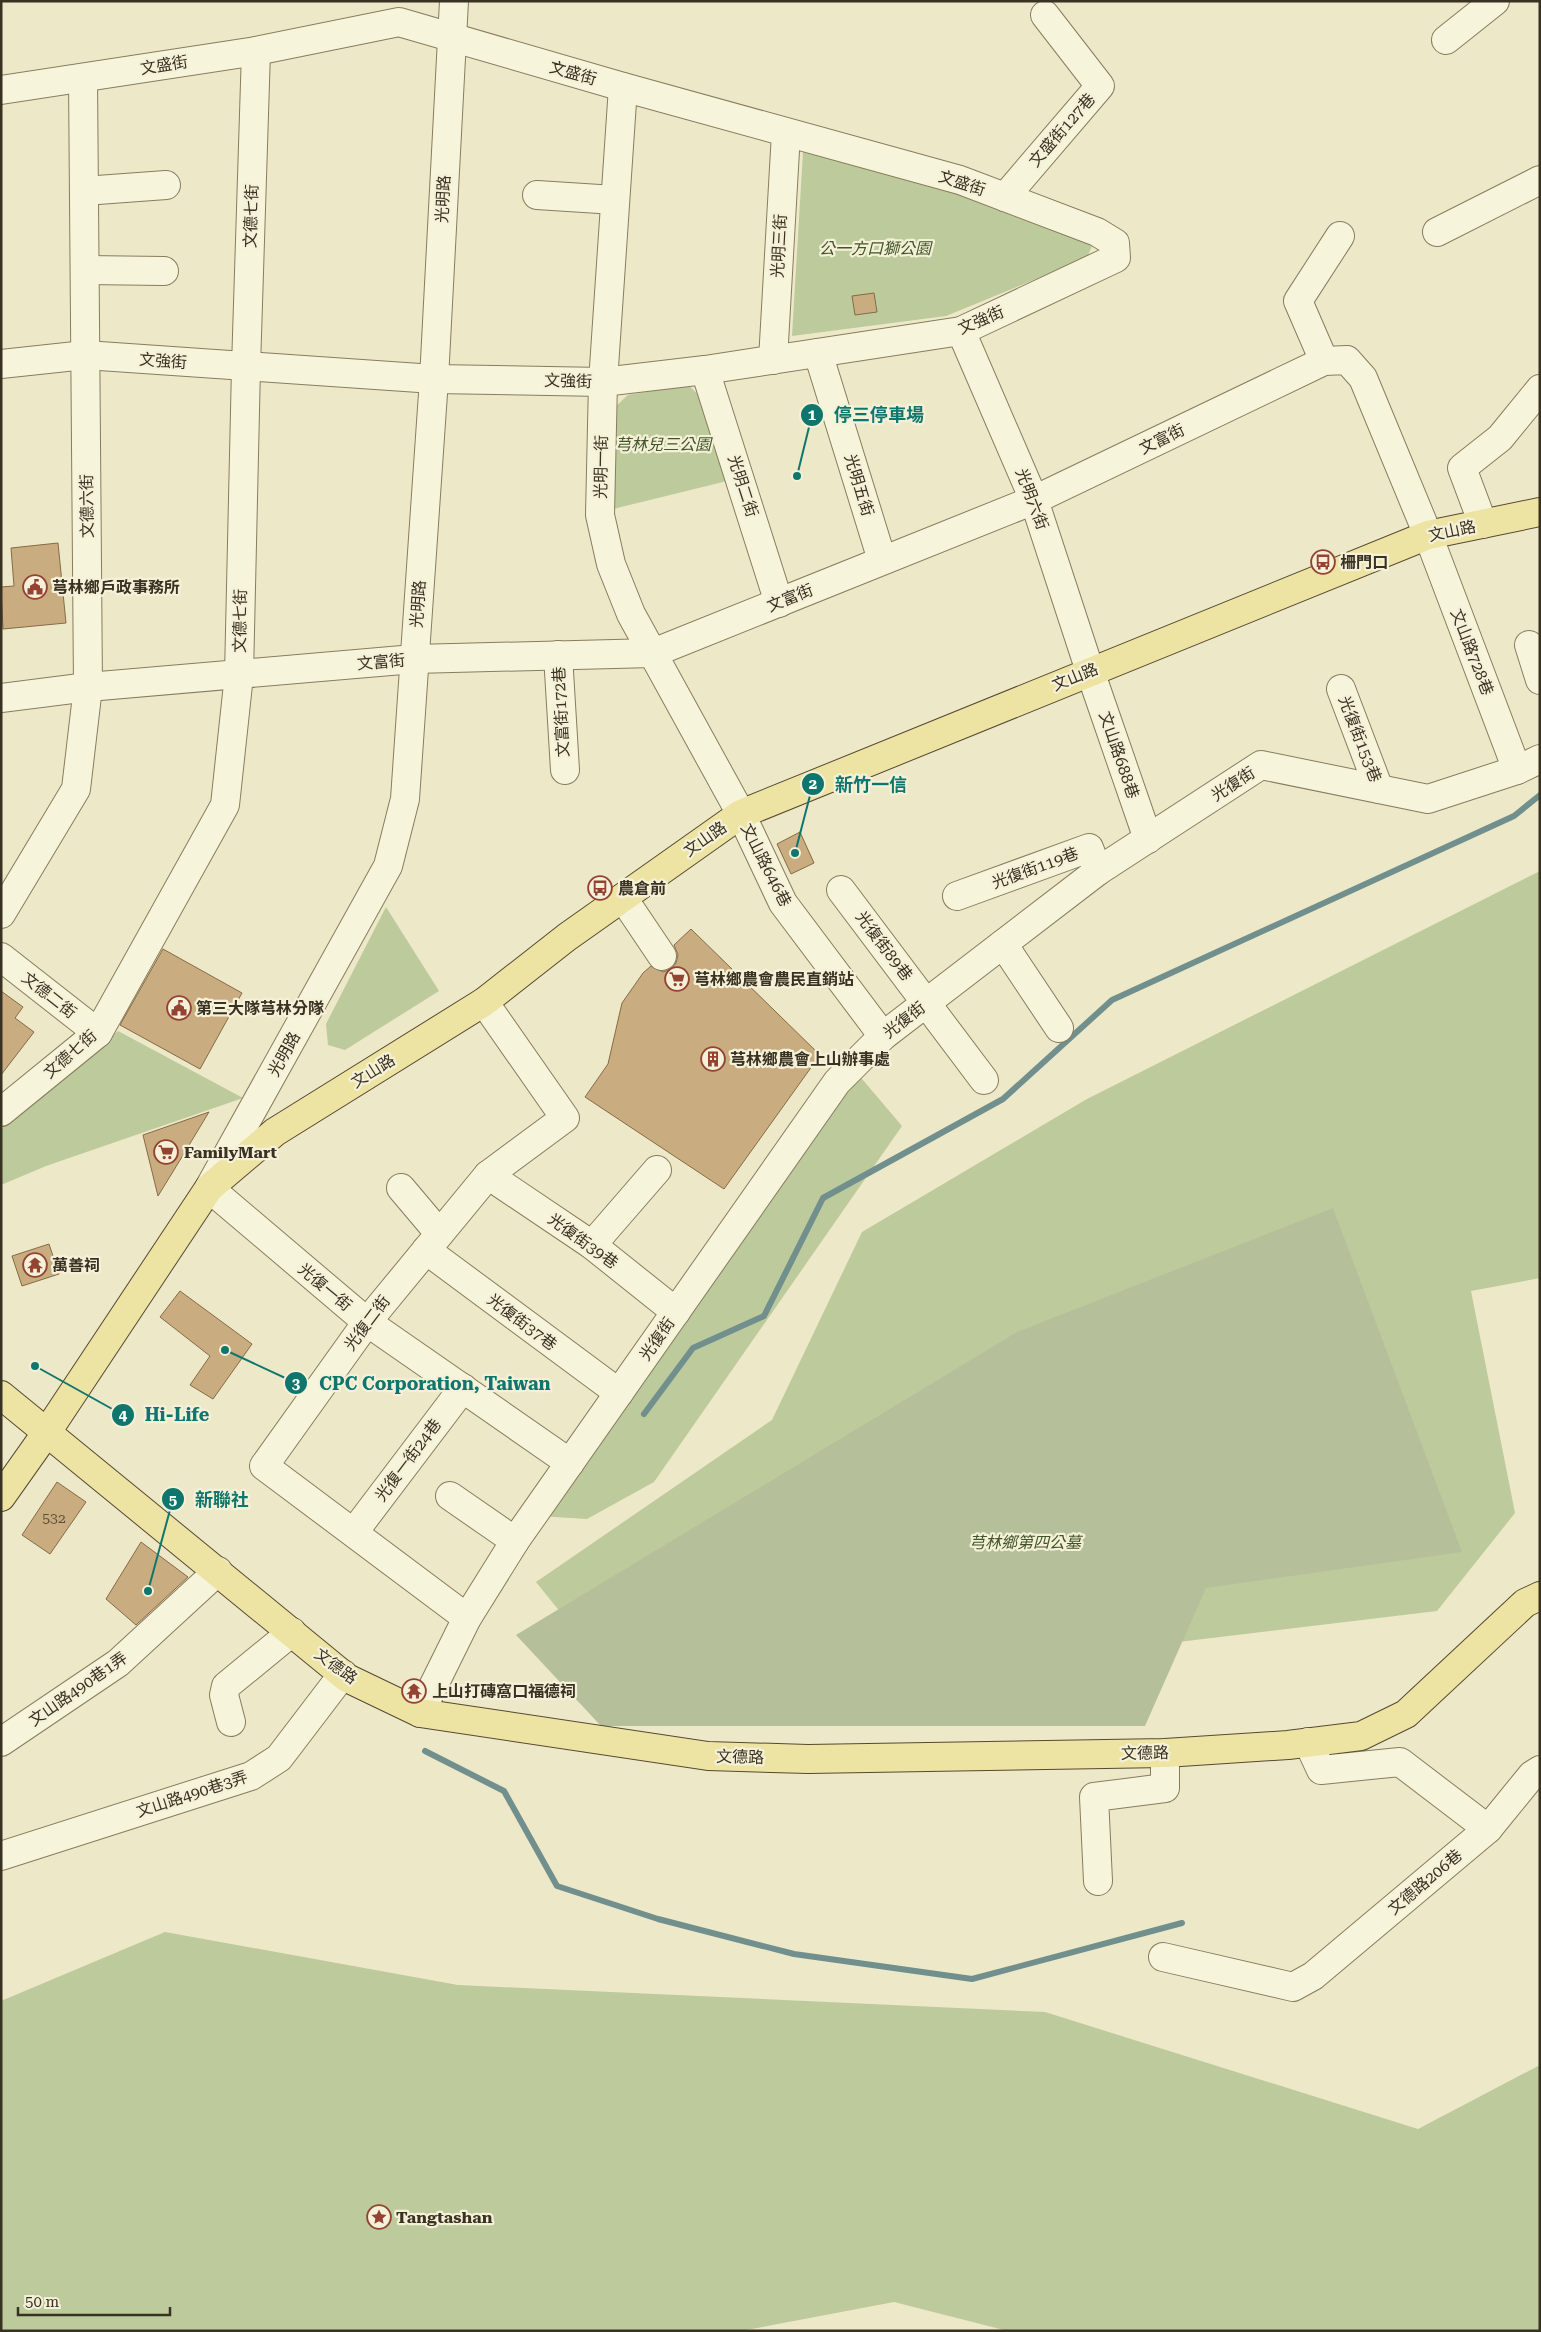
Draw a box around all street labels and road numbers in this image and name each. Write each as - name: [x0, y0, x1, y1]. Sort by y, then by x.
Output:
- street label: 文盛街: [139, 52, 189, 78]
- street label: 文盛街: [547, 57, 599, 89]
- street label: 文盛街127巷: [1025, 89, 1099, 171]
- street label: 文盛街: [936, 167, 988, 199]
- street label: 光明路: [432, 175, 454, 223]
- street label: 文德七街: [240, 184, 262, 248]
- street label: 光明三街: [768, 214, 790, 278]
- street label: 文強街: [955, 302, 1007, 338]
- street label: 文強街: [138, 350, 188, 372]
- street label: 文強街: [544, 371, 592, 391]
- street label: 文富街: [1136, 420, 1188, 458]
- street label: 光明一街: [591, 435, 611, 499]
- street label: 光明五街: [841, 452, 877, 518]
- street label: 光明二街: [724, 453, 762, 519]
- street label: 光明六街: [1012, 466, 1052, 532]
- street label: 文德六街: [77, 474, 97, 538]
- street label: 文山路: [1427, 517, 1477, 545]
- street label: 光明路: [407, 579, 429, 629]
- street label: 文富街: [764, 580, 816, 616]
- street label: 文德七街: [230, 589, 250, 653]
- street label: 文山路728巷: [1447, 606, 1497, 698]
- street label: 文富街: [356, 650, 406, 674]
- street label: 文山路: [1049, 659, 1101, 695]
- street label: 文富街172巷: [549, 666, 573, 758]
- street label: 光復街153巷: [1335, 693, 1385, 785]
- street label: 文山路688巷: [1095, 709, 1143, 801]
- street label: 光復街: [1208, 763, 1258, 805]
- street label: 文山路: [680, 817, 730, 861]
- street label: 文山路646巷: [737, 820, 795, 910]
- street label: 光復街119巷: [989, 844, 1081, 892]
- street label: 光復街89巷: [852, 908, 916, 984]
- street label: 文德二街: [18, 968, 80, 1022]
- street label: 光復街: [879, 998, 929, 1042]
- street label: 文德七街: [40, 1026, 100, 1082]
- street label: 光明路: [264, 1028, 304, 1080]
- street label: 文山路: [348, 1050, 398, 1092]
- street label: 光復街39巷: [544, 1209, 622, 1273]
- street label: 光復一街: [294, 1259, 356, 1315]
- street label: 光復街37巷: [484, 1290, 560, 1354]
- street label: 光復二街: [340, 1292, 394, 1354]
- street label: 光復街: [635, 1314, 679, 1364]
- street label: 光復一街24巷: [371, 1415, 445, 1505]
- street label: 文德路: [311, 1644, 361, 1688]
- street label: 文山路490巷1弄: [25, 1648, 131, 1730]
- street label: 文德路: [1121, 1743, 1169, 1763]
- street label: 文德路: [716, 1747, 764, 1767]
- street label: 文山路490巷3弄: [134, 1767, 250, 1821]
- street label: 文德路206巷: [1384, 1846, 1466, 1918]

